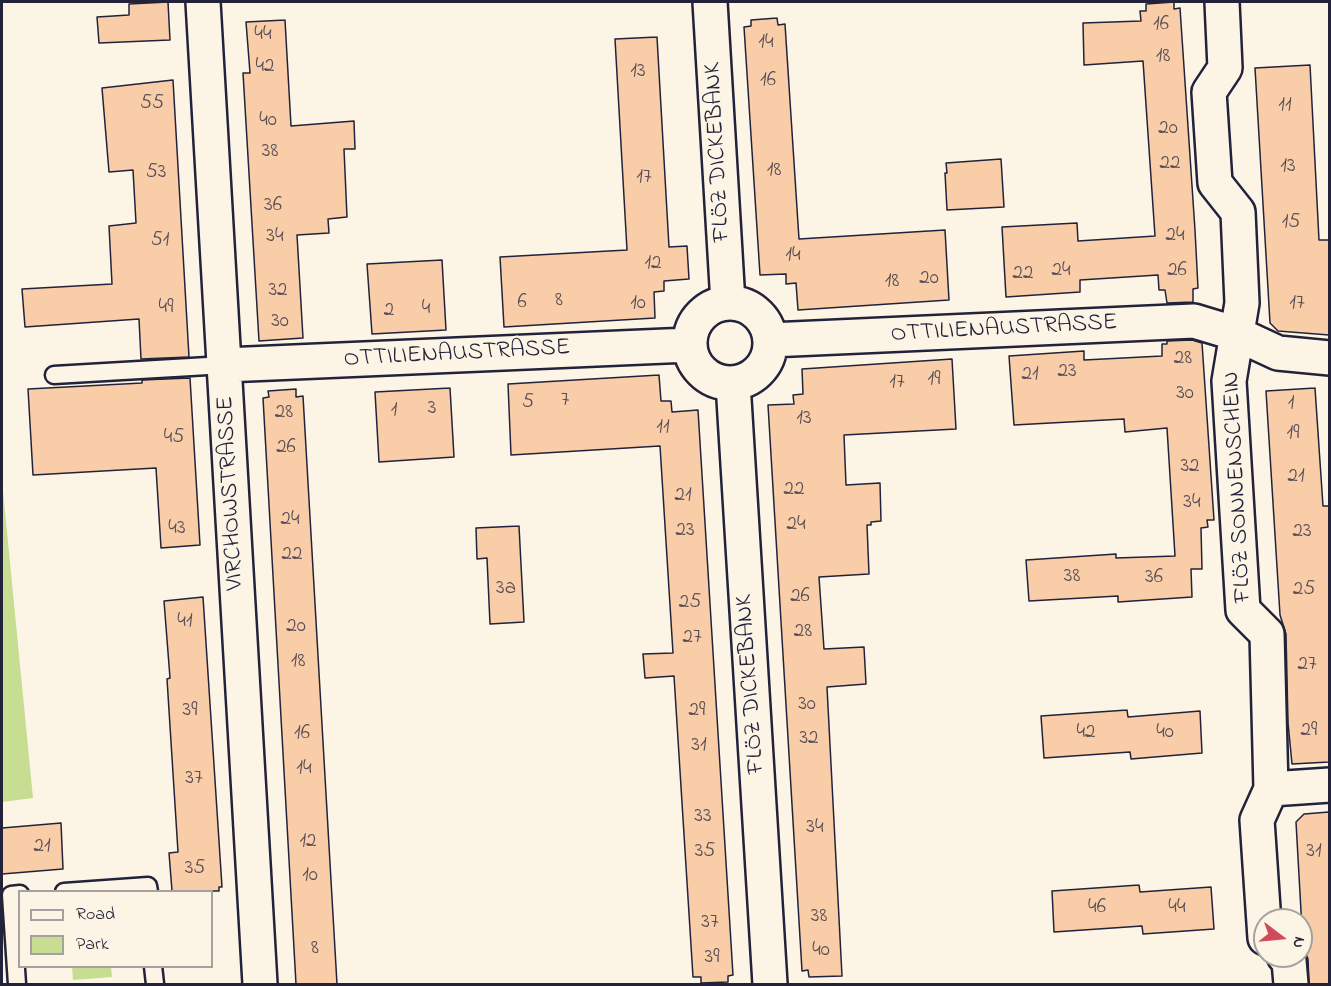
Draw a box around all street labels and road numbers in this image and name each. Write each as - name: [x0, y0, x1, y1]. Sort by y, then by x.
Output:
- street label: FLÖZ DICKEBANK: [700, 61, 738, 243]
- street label: OTTILIENAUSTRASSE: [890, 310, 1118, 350]
- street label: OTTILIENAUSTRASSE: [343, 335, 571, 375]
- street label: FLÖZ SONNENSCHEIN: [1219, 370, 1259, 604]
- street label: VIRCHOWSTRASSE: [213, 395, 251, 591]
- street label: FLÖZ DICKEBANK: [731, 593, 773, 775]

